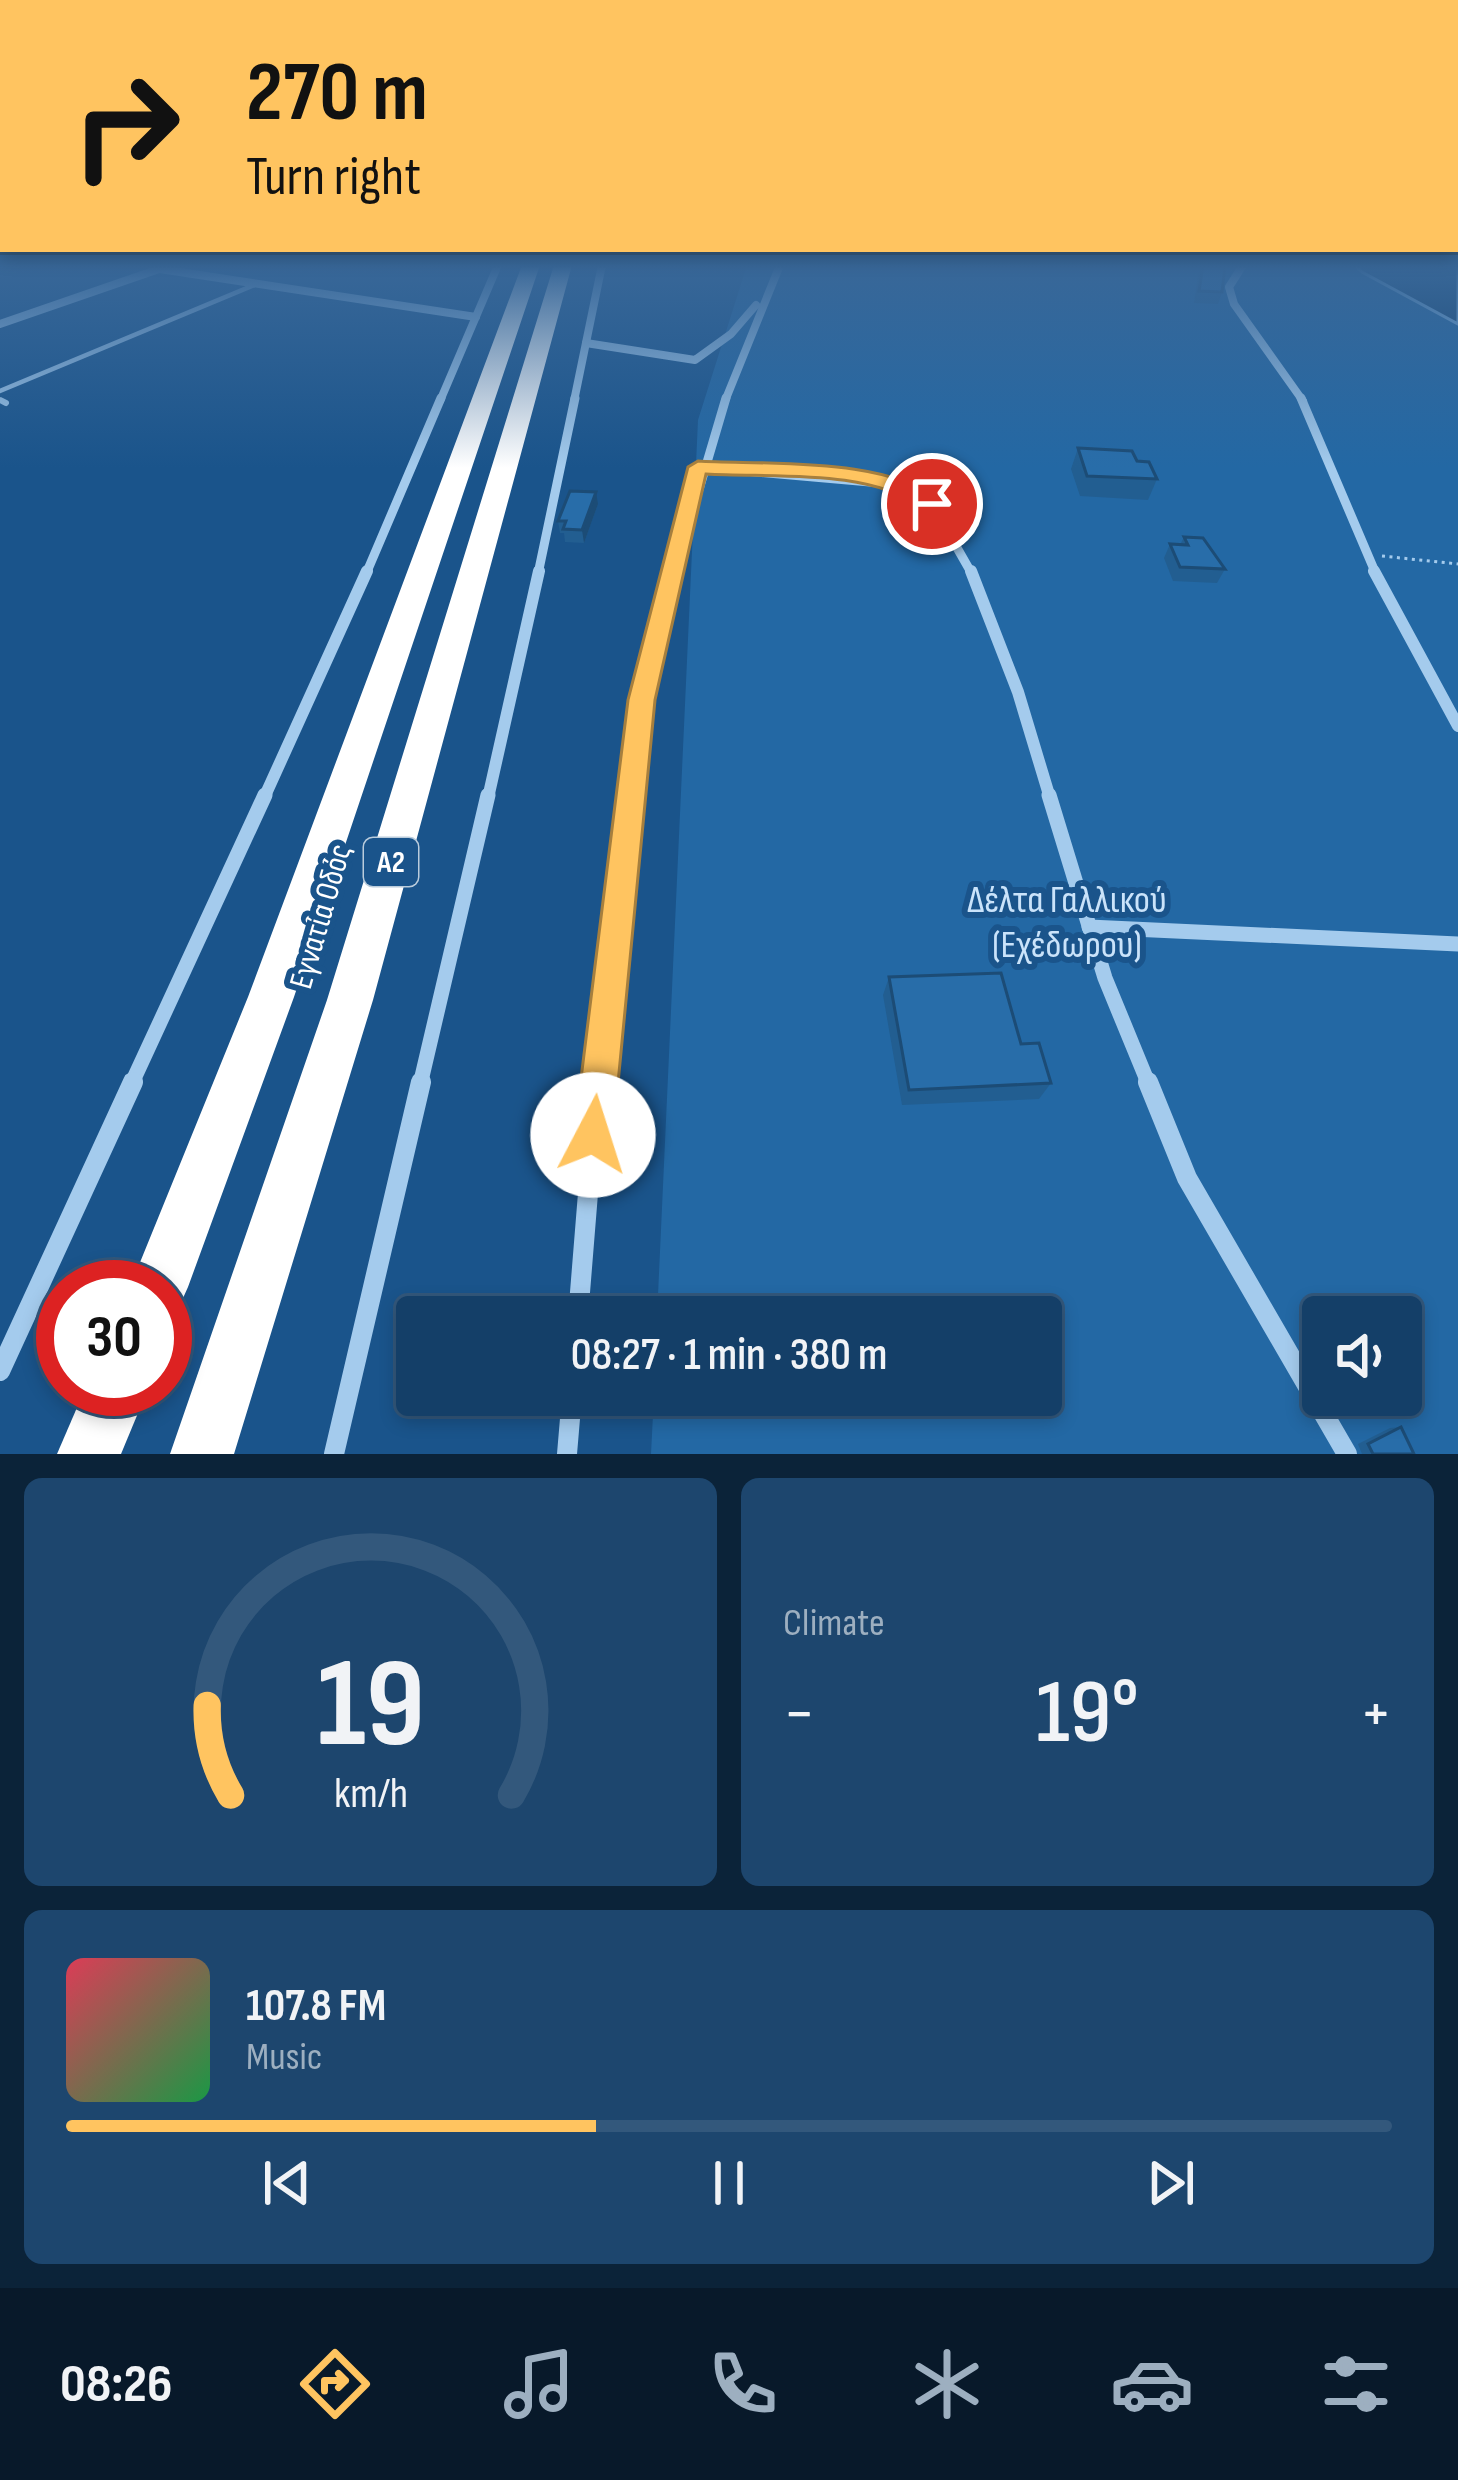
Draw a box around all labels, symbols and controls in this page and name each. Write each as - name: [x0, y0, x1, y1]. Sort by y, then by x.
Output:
- text: 270 m: [246, 43, 428, 144]
- icon: right: [48, 48, 204, 204]
- text: Turn right: [246, 145, 421, 210]
- pin: [881, 453, 983, 555]
- icon: arrive: [899, 471, 965, 537]
- road number: Α2: [364, 838, 418, 886]
- street label: Εγνατία Οδός: [281, 839, 361, 994]
- park label: Δέλτα Γαλλικού (Εχέδωρου): [967, 877, 1167, 969]
- position arrow: [530, 1072, 656, 1198]
- speed limit sign: 30: [36, 1260, 192, 1416]
- map controls: [1302, 1296, 1422, 1416]
- button: sound: [1302, 1296, 1422, 1416]
- text: 08:27 · 1 min · 380 m: [571, 1328, 887, 1383]
- text: Climate: [783, 1600, 885, 1647]
- text: 19: [316, 1632, 425, 1781]
- text: 19°: [1036, 1660, 1139, 1768]
- text: −: [783, 1675, 815, 1754]
- text: +: [1360, 1675, 1392, 1754]
- text: km/h: [333, 1768, 408, 1820]
- text: 107.8 FM: [246, 1979, 386, 2034]
- text: Music: [246, 2034, 322, 2081]
- icon: previous: [254, 2150, 320, 2216]
- icon: pause: [696, 2150, 762, 2216]
- icon: next: [1138, 2150, 1204, 2216]
- icon: directions: [293, 2342, 377, 2426]
- icon: music: [497, 2342, 581, 2426]
- icon: phone: [701, 2342, 785, 2426]
- icon: climate: [905, 2342, 989, 2426]
- icon: car: [1110, 2342, 1194, 2426]
- icon: filters: [1314, 2342, 1398, 2426]
- text: 08:26: [60, 2352, 172, 2417]

